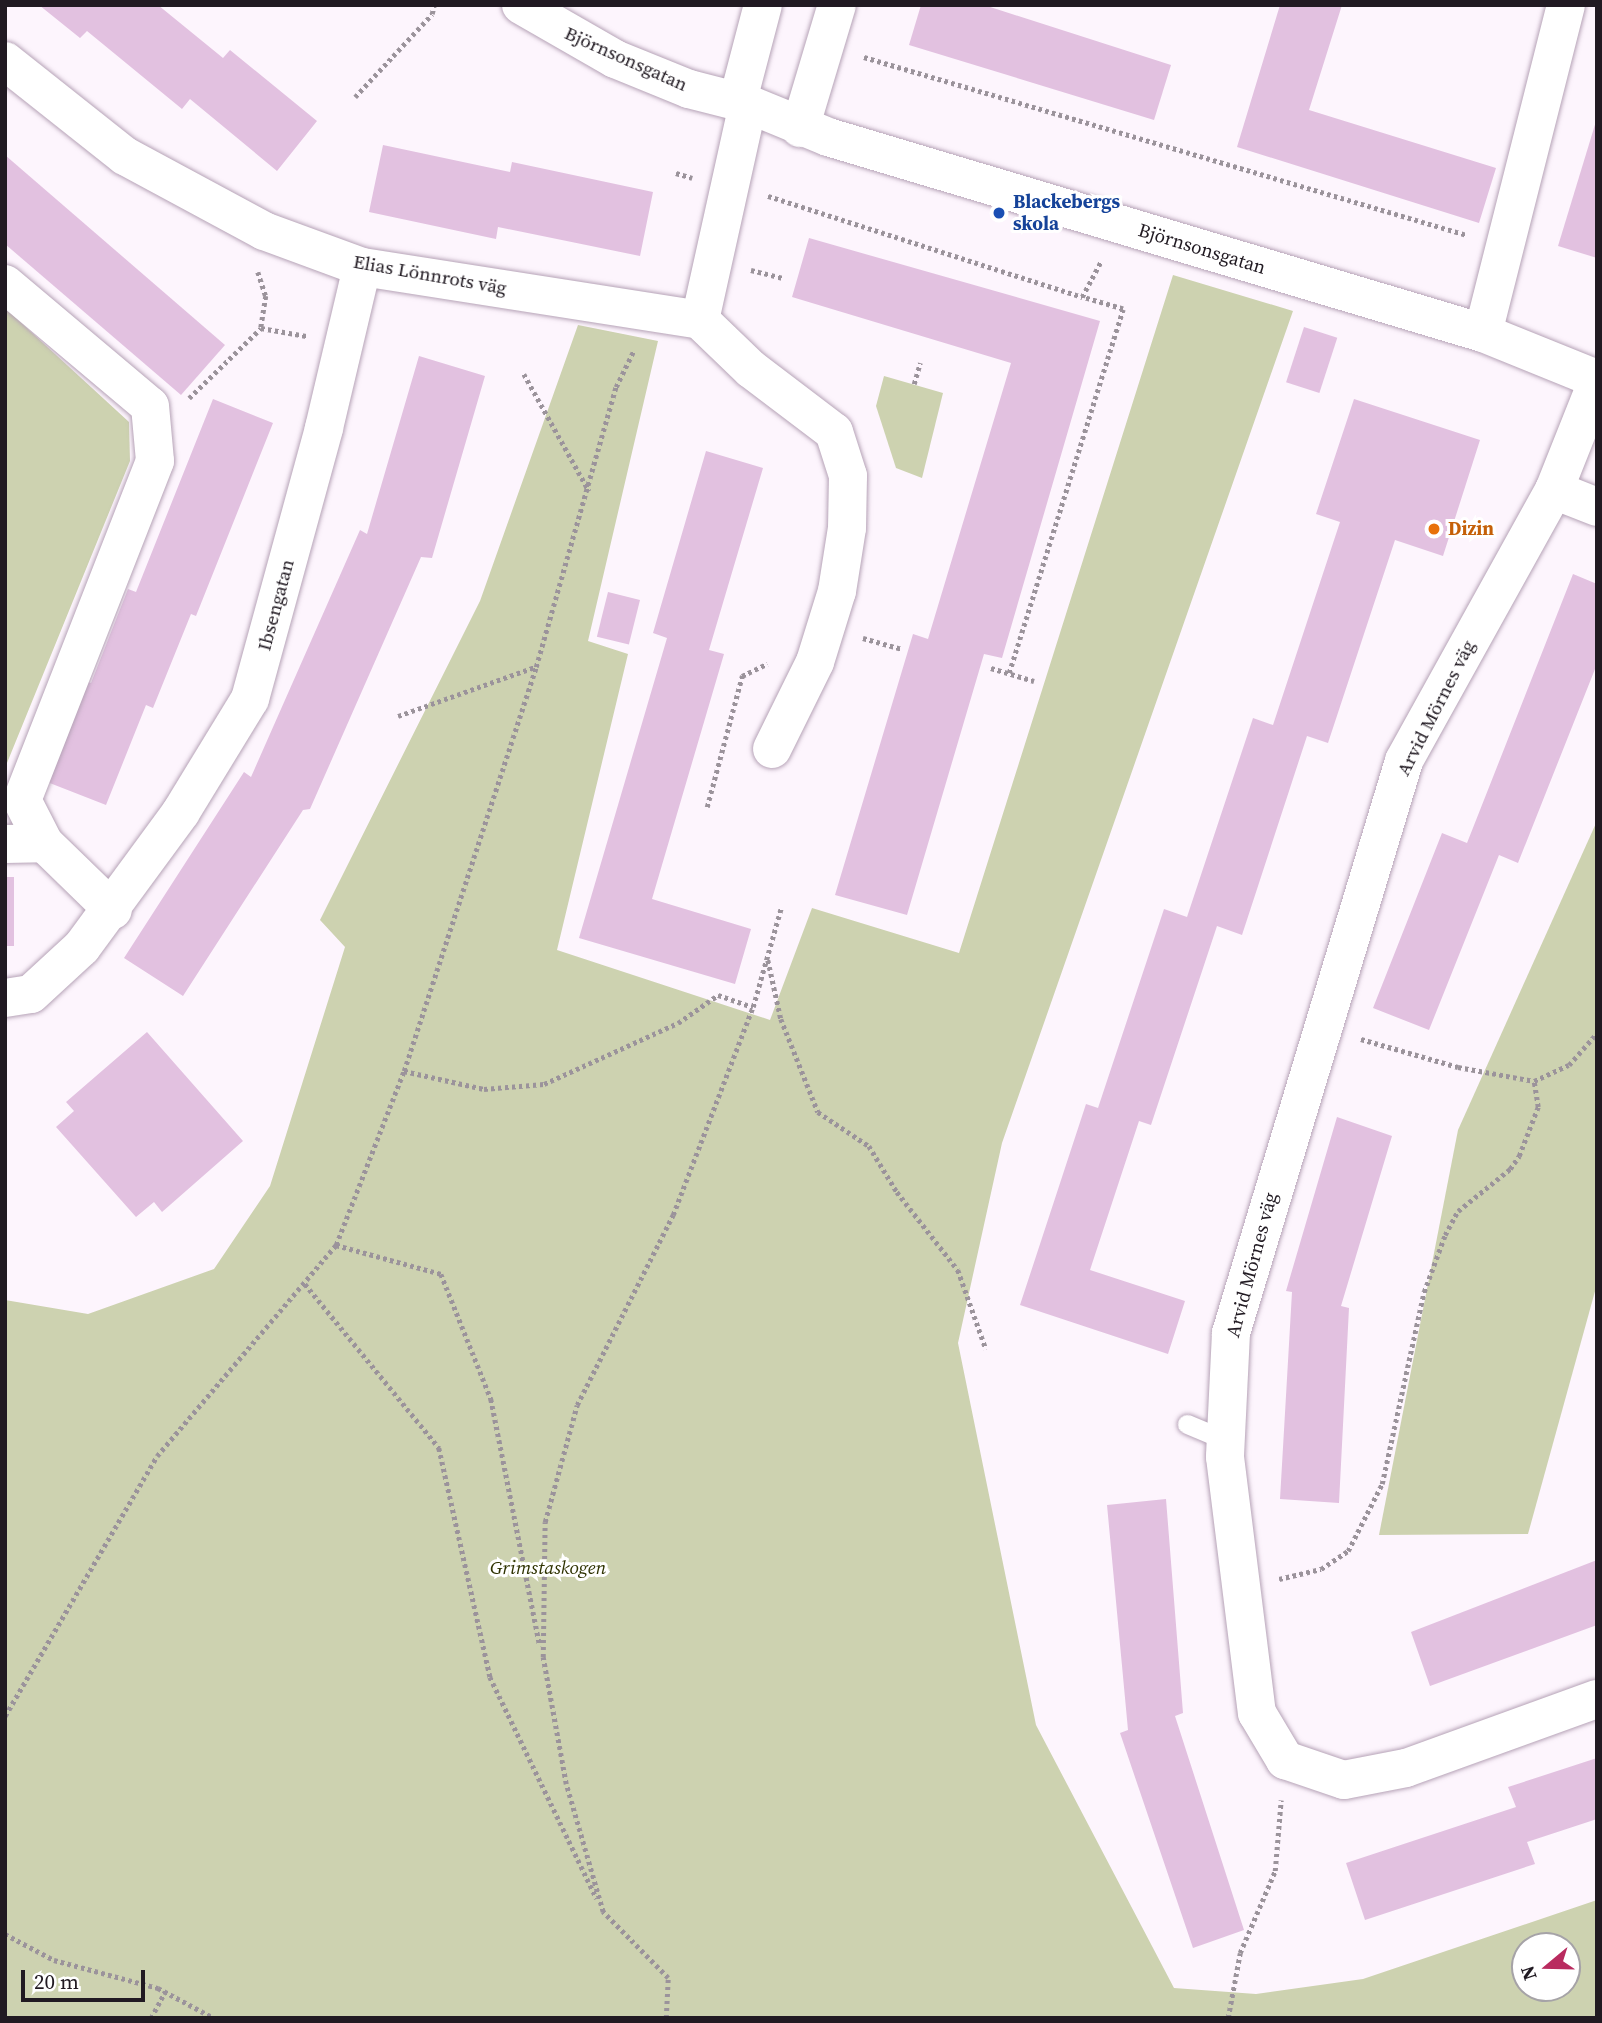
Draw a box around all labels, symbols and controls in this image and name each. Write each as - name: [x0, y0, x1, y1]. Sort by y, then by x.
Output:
- street label: Björnsonsgatan: [561, 22, 691, 96]
- place label: Blackebergs skola: [1013, 191, 1120, 235]
- marker: Blackebergs skola: [991, 205, 1007, 221]
- street label: Björnsonsgatan: [1136, 219, 1268, 279]
- street label: Elias Lönnrots väg: [351, 250, 509, 300]
- place label: Dizin: [1448, 518, 1494, 540]
- marker: Dizin: [1426, 521, 1442, 537]
- street label: Ibsengatan: [253, 557, 299, 653]
- street label: Arvid Mörnes väg: [1392, 636, 1480, 780]
- street label: Arvid Mörnes väg: [1222, 1190, 1282, 1340]
- park label: Grimstaskogen: [490, 1557, 606, 1579]
- north arrow: [1511, 1932, 1581, 2002]
- scale bar: [24, 1956, 149, 2000]
- text: N: [1513, 1962, 1543, 1984]
- text: 20 m: [34, 1967, 79, 1996]

